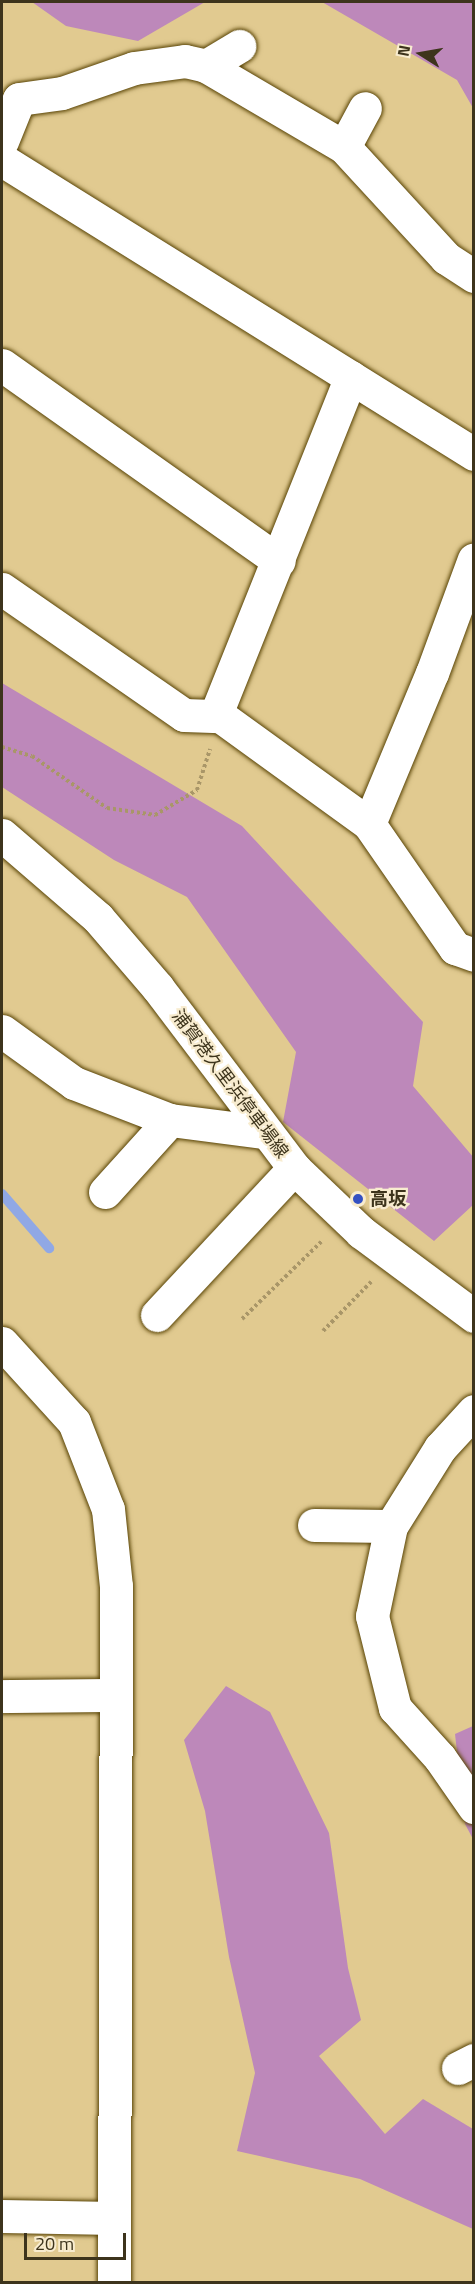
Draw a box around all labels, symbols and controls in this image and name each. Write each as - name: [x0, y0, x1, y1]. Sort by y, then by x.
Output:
- north arrow: [391, 24, 451, 84]
- text: N: [390, 43, 416, 58]
- street label: 浦賀港久里浜停車場線: [167, 1006, 293, 1162]
- place label: 高坂: [370, 1188, 406, 1210]
- marker: 高坂: [351, 1192, 365, 1206]
- scale bar: [27, 2221, 129, 2259]
- text: 20 m: [35, 2230, 74, 2257]

